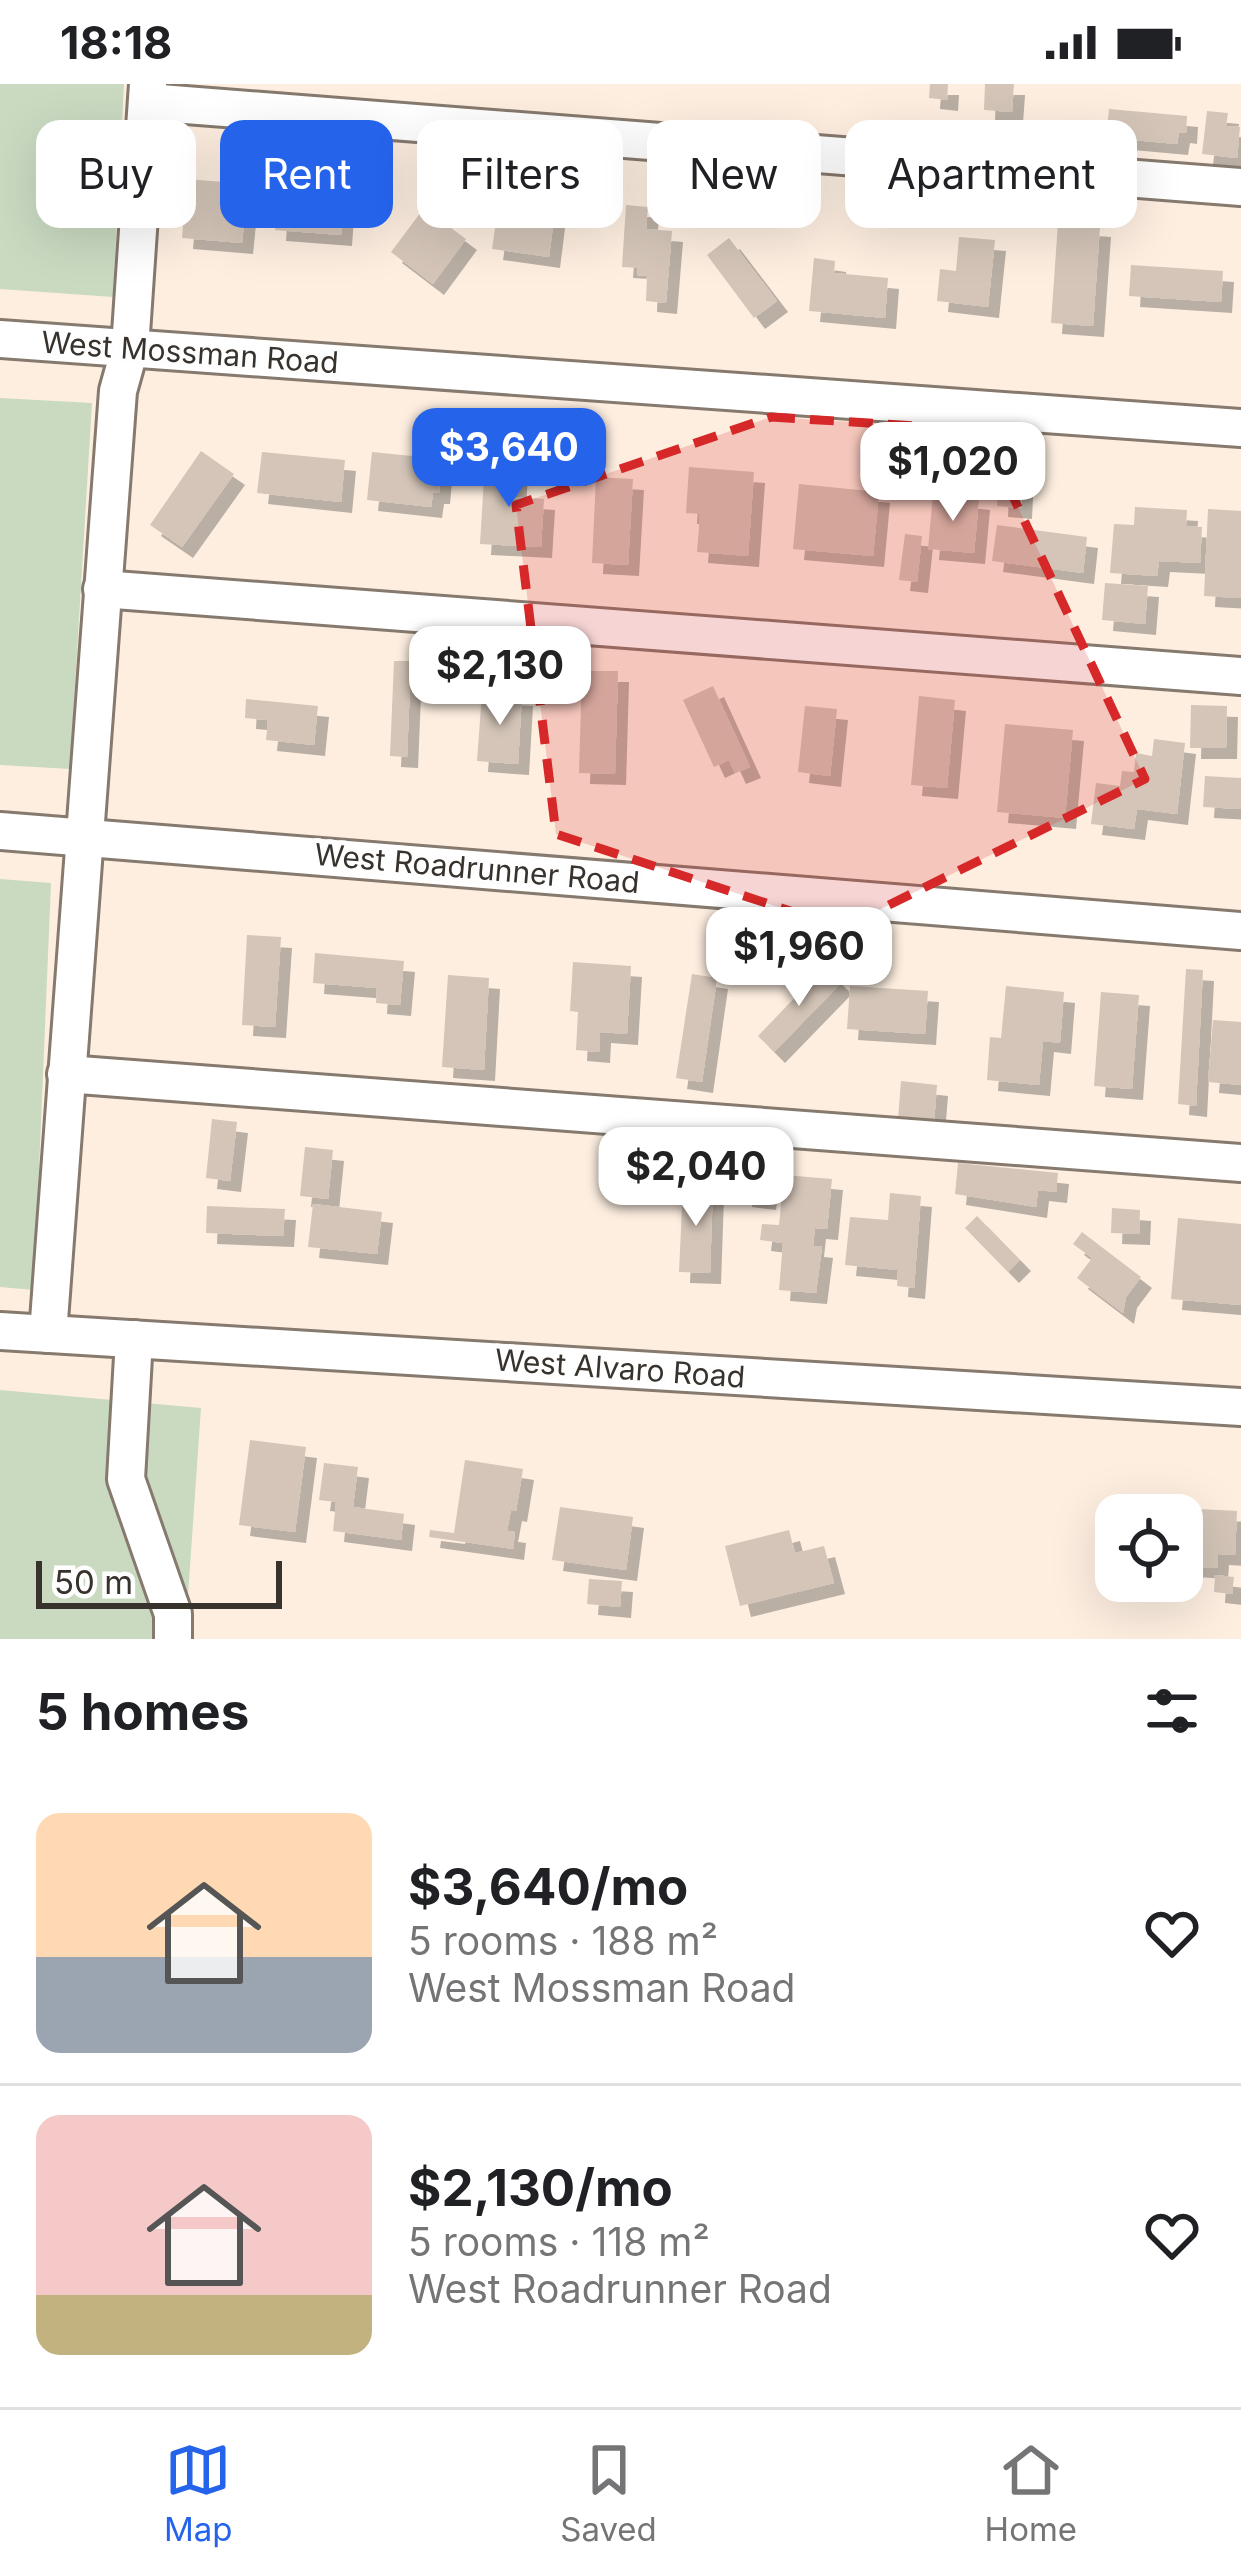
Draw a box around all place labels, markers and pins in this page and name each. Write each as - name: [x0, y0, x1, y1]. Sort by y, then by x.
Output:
- pin: $3,640: [411, 408, 607, 510]
- pin: $1,020: [855, 422, 1051, 524]
- pin: $2,130: [402, 626, 598, 728]
- pin: $1,960: [701, 907, 897, 1009]
- pin: $2,040: [598, 1127, 794, 1229]

